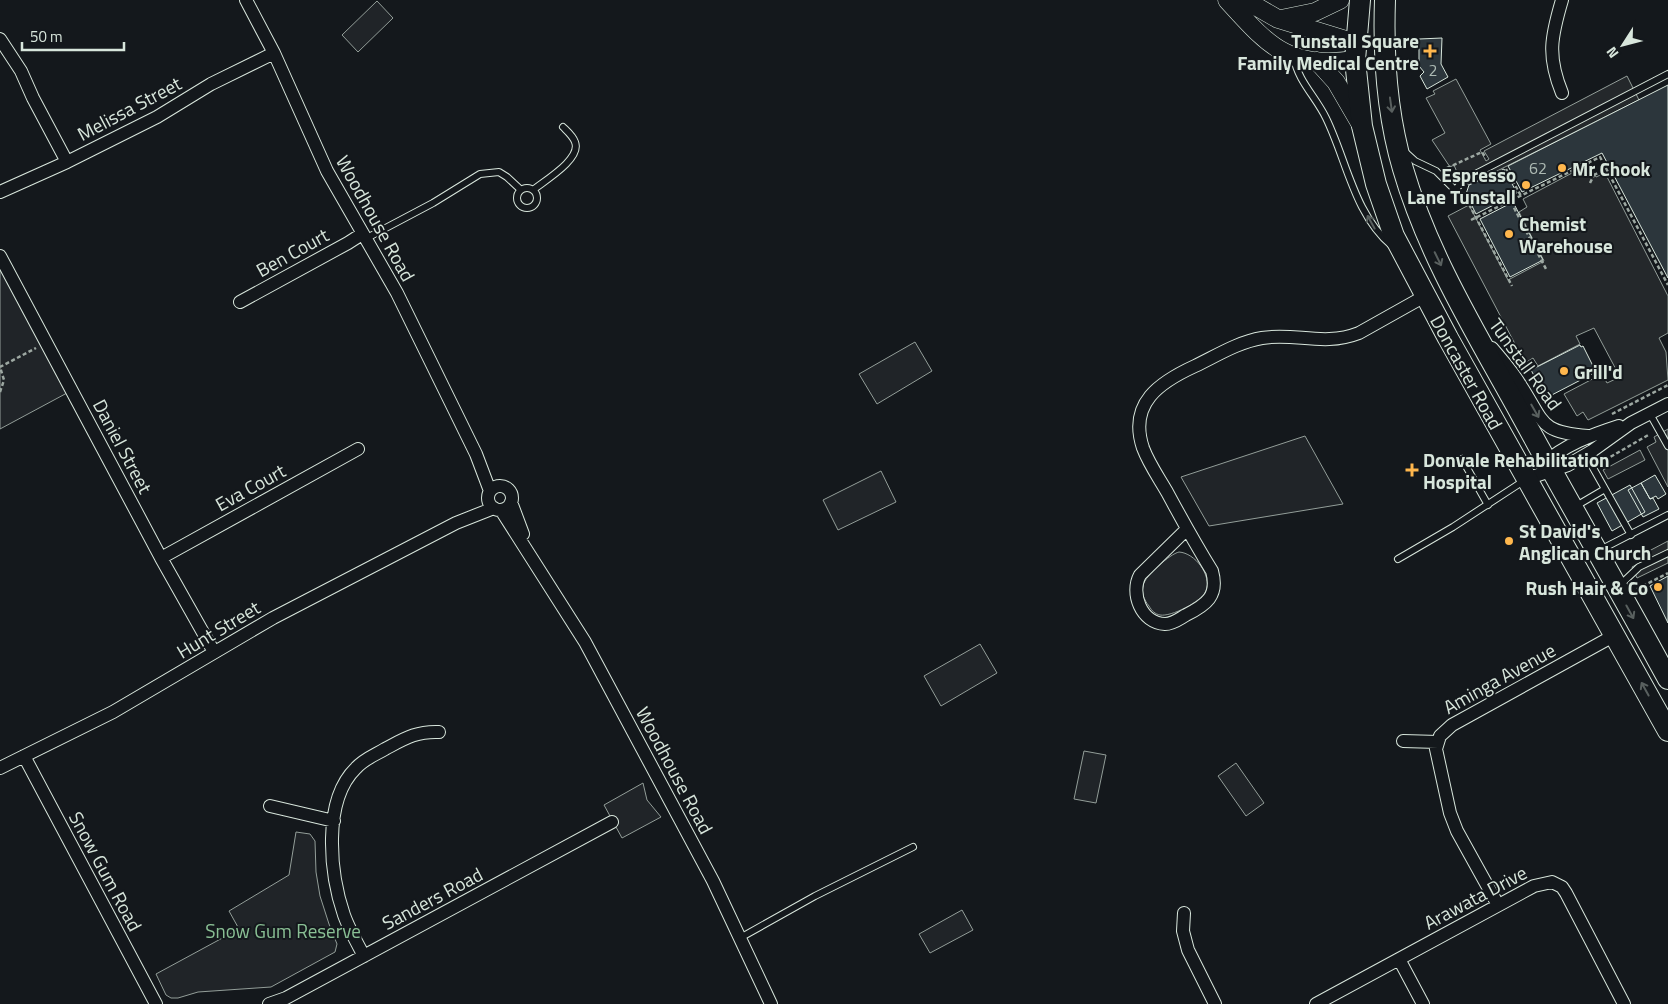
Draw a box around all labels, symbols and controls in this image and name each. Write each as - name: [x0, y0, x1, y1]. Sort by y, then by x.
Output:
- scale bar: [22, 20, 125, 52]
- north arrow: [1598, 20, 1648, 70]
- text: 50 m: [30, 25, 63, 48]
- place label: Tunstall Square Family Medical Centre: [1237, 26, 1419, 77]
- text: N: [1601, 43, 1623, 63]
- marker: Tunstall Square Family Medical Centre: [1423, 44, 1437, 58]
- house number: 2: [1429, 58, 1437, 82]
- street label: Melissa Street: [72, 68, 187, 148]
- one-way arrow: [1386, 96, 1396, 112]
- street label: Woodhouse Road: [329, 149, 423, 287]
- place label: Mr Chook: [1572, 154, 1651, 183]
- house number: 62: [1529, 156, 1547, 180]
- place label: Espresso Lane Tunstall: [1407, 160, 1516, 211]
- marker: Mr Chook: [1556, 162, 1568, 174]
- marker: Espresso Lane Tunstall: [1520, 179, 1532, 191]
- place label: Chemist Warehouse: [1519, 209, 1613, 260]
- one-way arrow: [1366, 215, 1375, 230]
- street label: Ben Court: [250, 220, 334, 284]
- marker: Chemist Warehouse: [1503, 228, 1515, 240]
- one-way arrow: [1434, 251, 1443, 266]
- street label: Doncaster Road: [1423, 309, 1511, 435]
- street label: Tunstall Road: [1483, 312, 1569, 416]
- place label: Grill'd: [1574, 357, 1623, 386]
- marker: Grill'd: [1558, 365, 1570, 377]
- street label: Daniel Street: [86, 394, 160, 499]
- one-way arrow: [1531, 403, 1541, 417]
- place label: Donvale Rehabilitation Hospital: [1423, 445, 1610, 496]
- street label: Eva Court: [210, 456, 291, 518]
- marker: Donvale Rehabilitation Hospital: [1405, 463, 1419, 477]
- place label: St David's Anglican Church: [1519, 516, 1651, 567]
- marker: St David's Anglican Church: [1503, 535, 1515, 547]
- place label: Rush Hair & Co: [1526, 573, 1648, 602]
- marker: Rush Hair & Co: [1652, 581, 1664, 593]
- street label: Hunt Street: [171, 592, 266, 665]
- one-way arrow: [1625, 604, 1635, 619]
- street label: Aminga Avenue: [1438, 635, 1560, 721]
- one-way arrow: [1639, 682, 1649, 696]
- street label: Woodhouse Road: [629, 701, 721, 839]
- street label: Snow Gum Road: [62, 806, 150, 936]
- street label: Arawata Drive: [1418, 858, 1532, 936]
- street label: Sanders Road: [376, 859, 488, 937]
- park label: Snow Gum Reserve: [205, 916, 361, 945]

